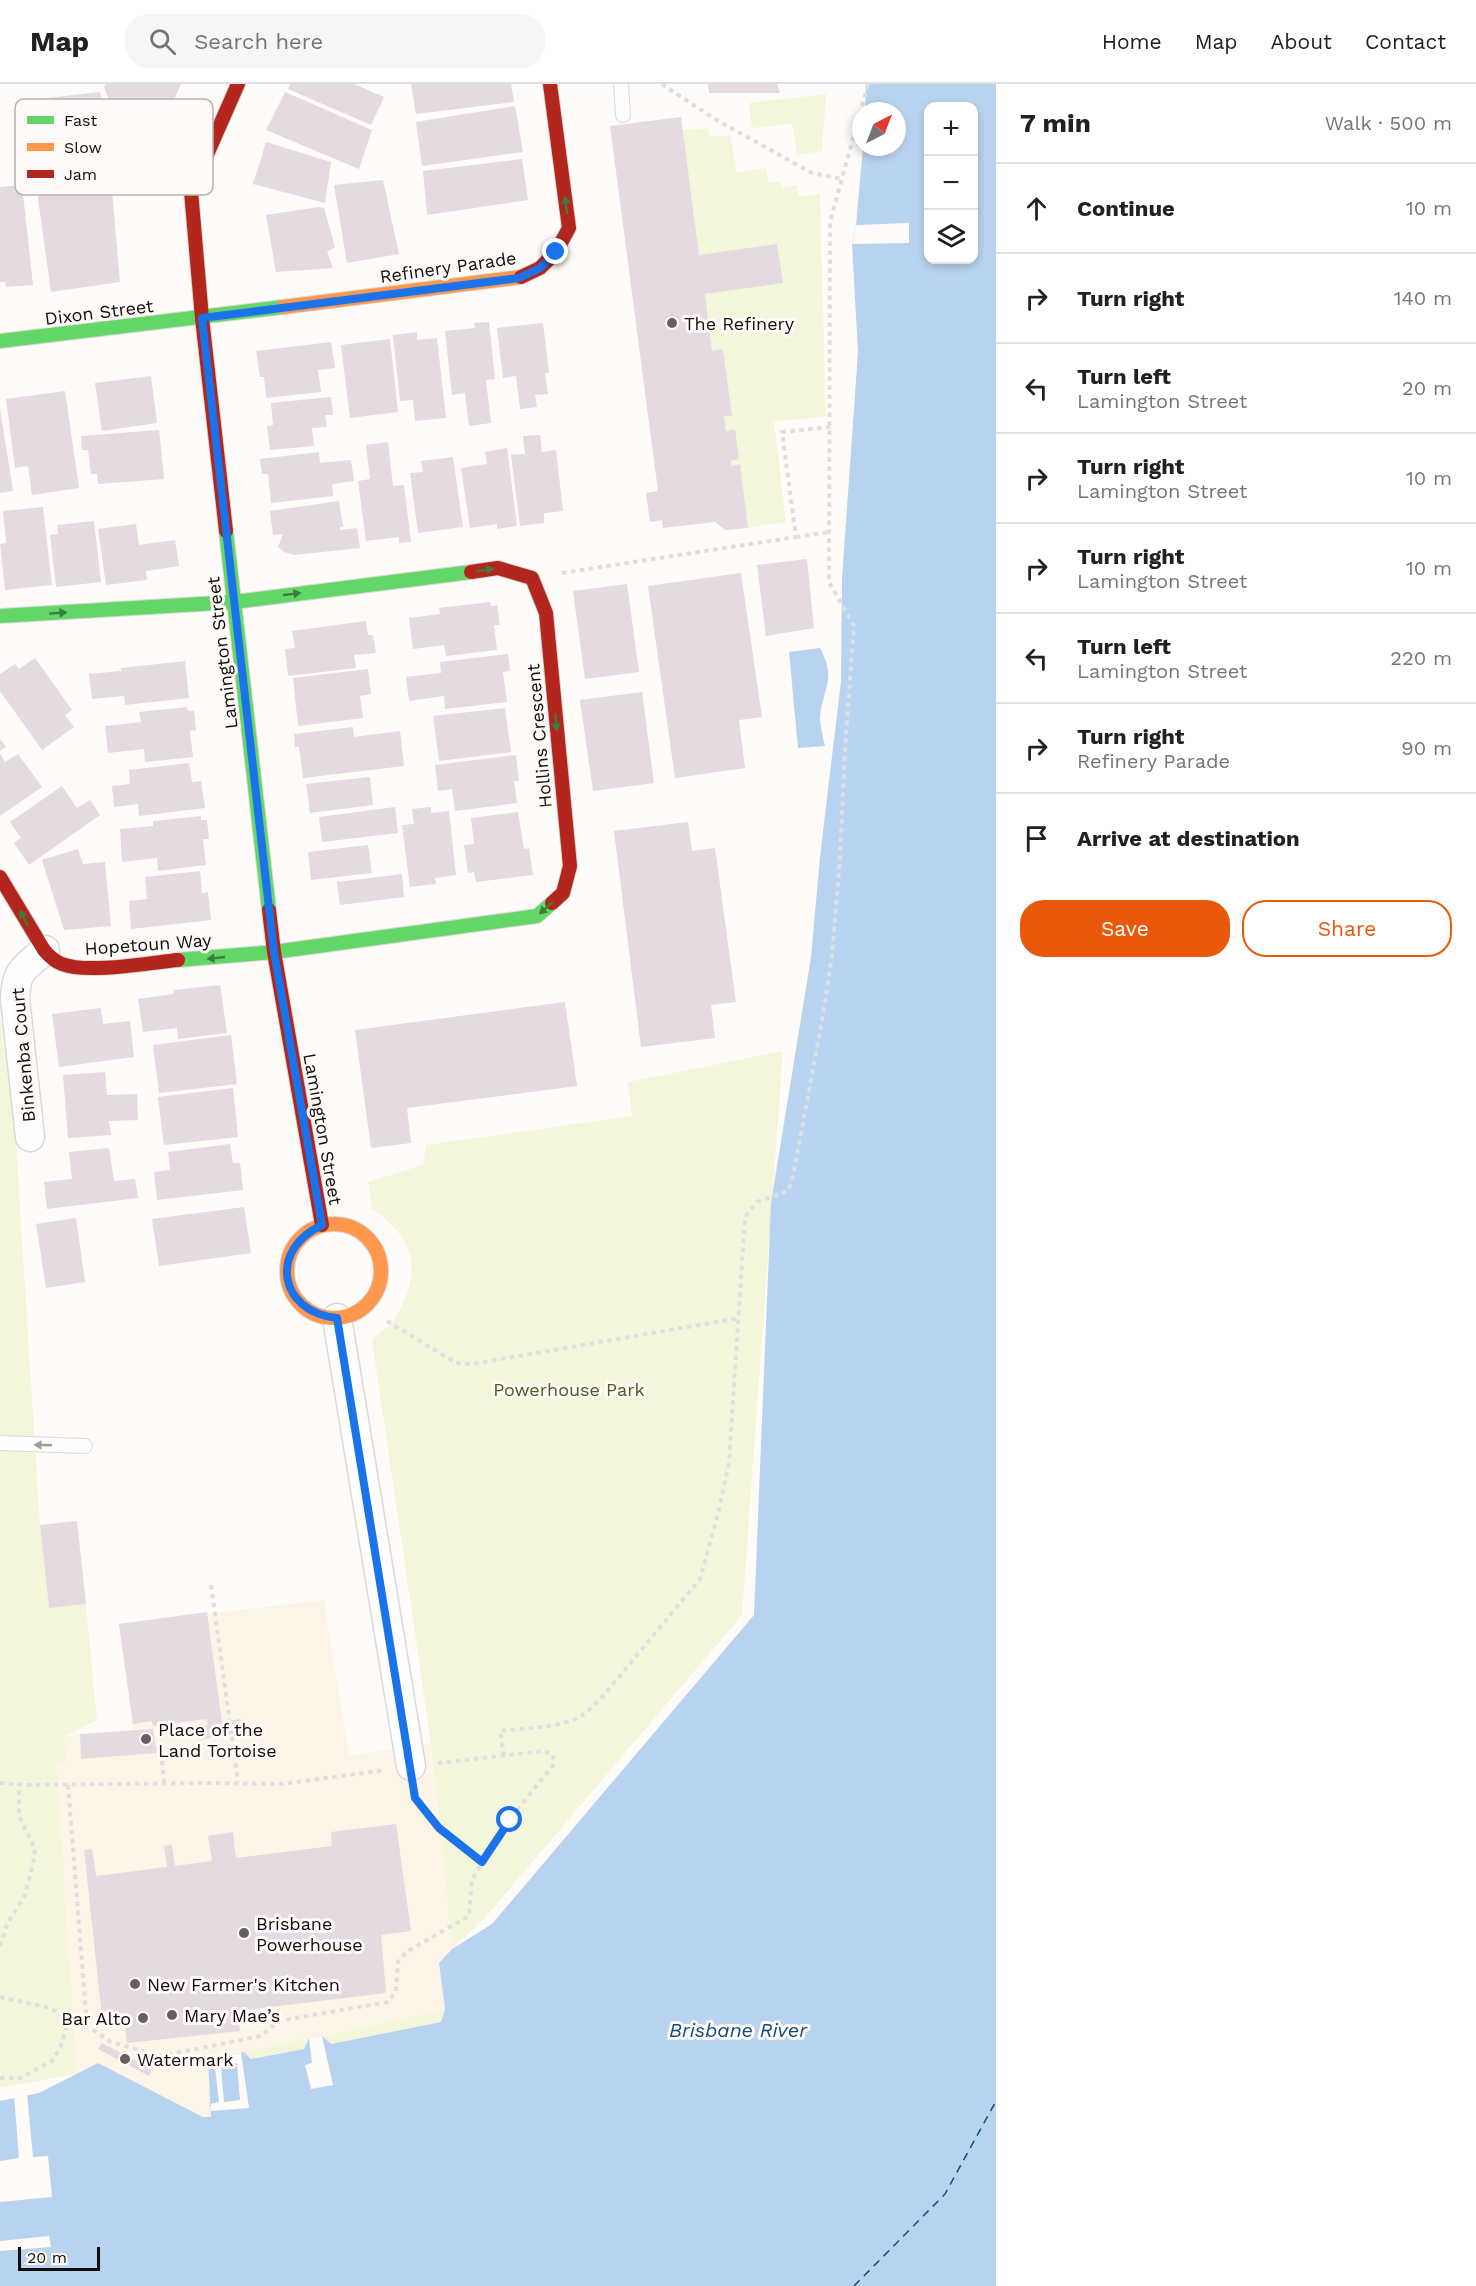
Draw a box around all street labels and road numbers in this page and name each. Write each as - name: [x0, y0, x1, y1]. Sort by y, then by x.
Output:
- street label: Refinery Parade: [378, 247, 518, 287]
- street label: Dixon Street: [44, 295, 155, 329]
- street label: Lamington Street: [202, 575, 242, 730]
- street label: Hollins Crescent: [522, 663, 556, 809]
- street label: Hopetoun Way: [84, 929, 213, 959]
- street label: Binkenba Court: [7, 986, 39, 1123]
- street label: Lamington Street: [299, 1052, 347, 1207]

